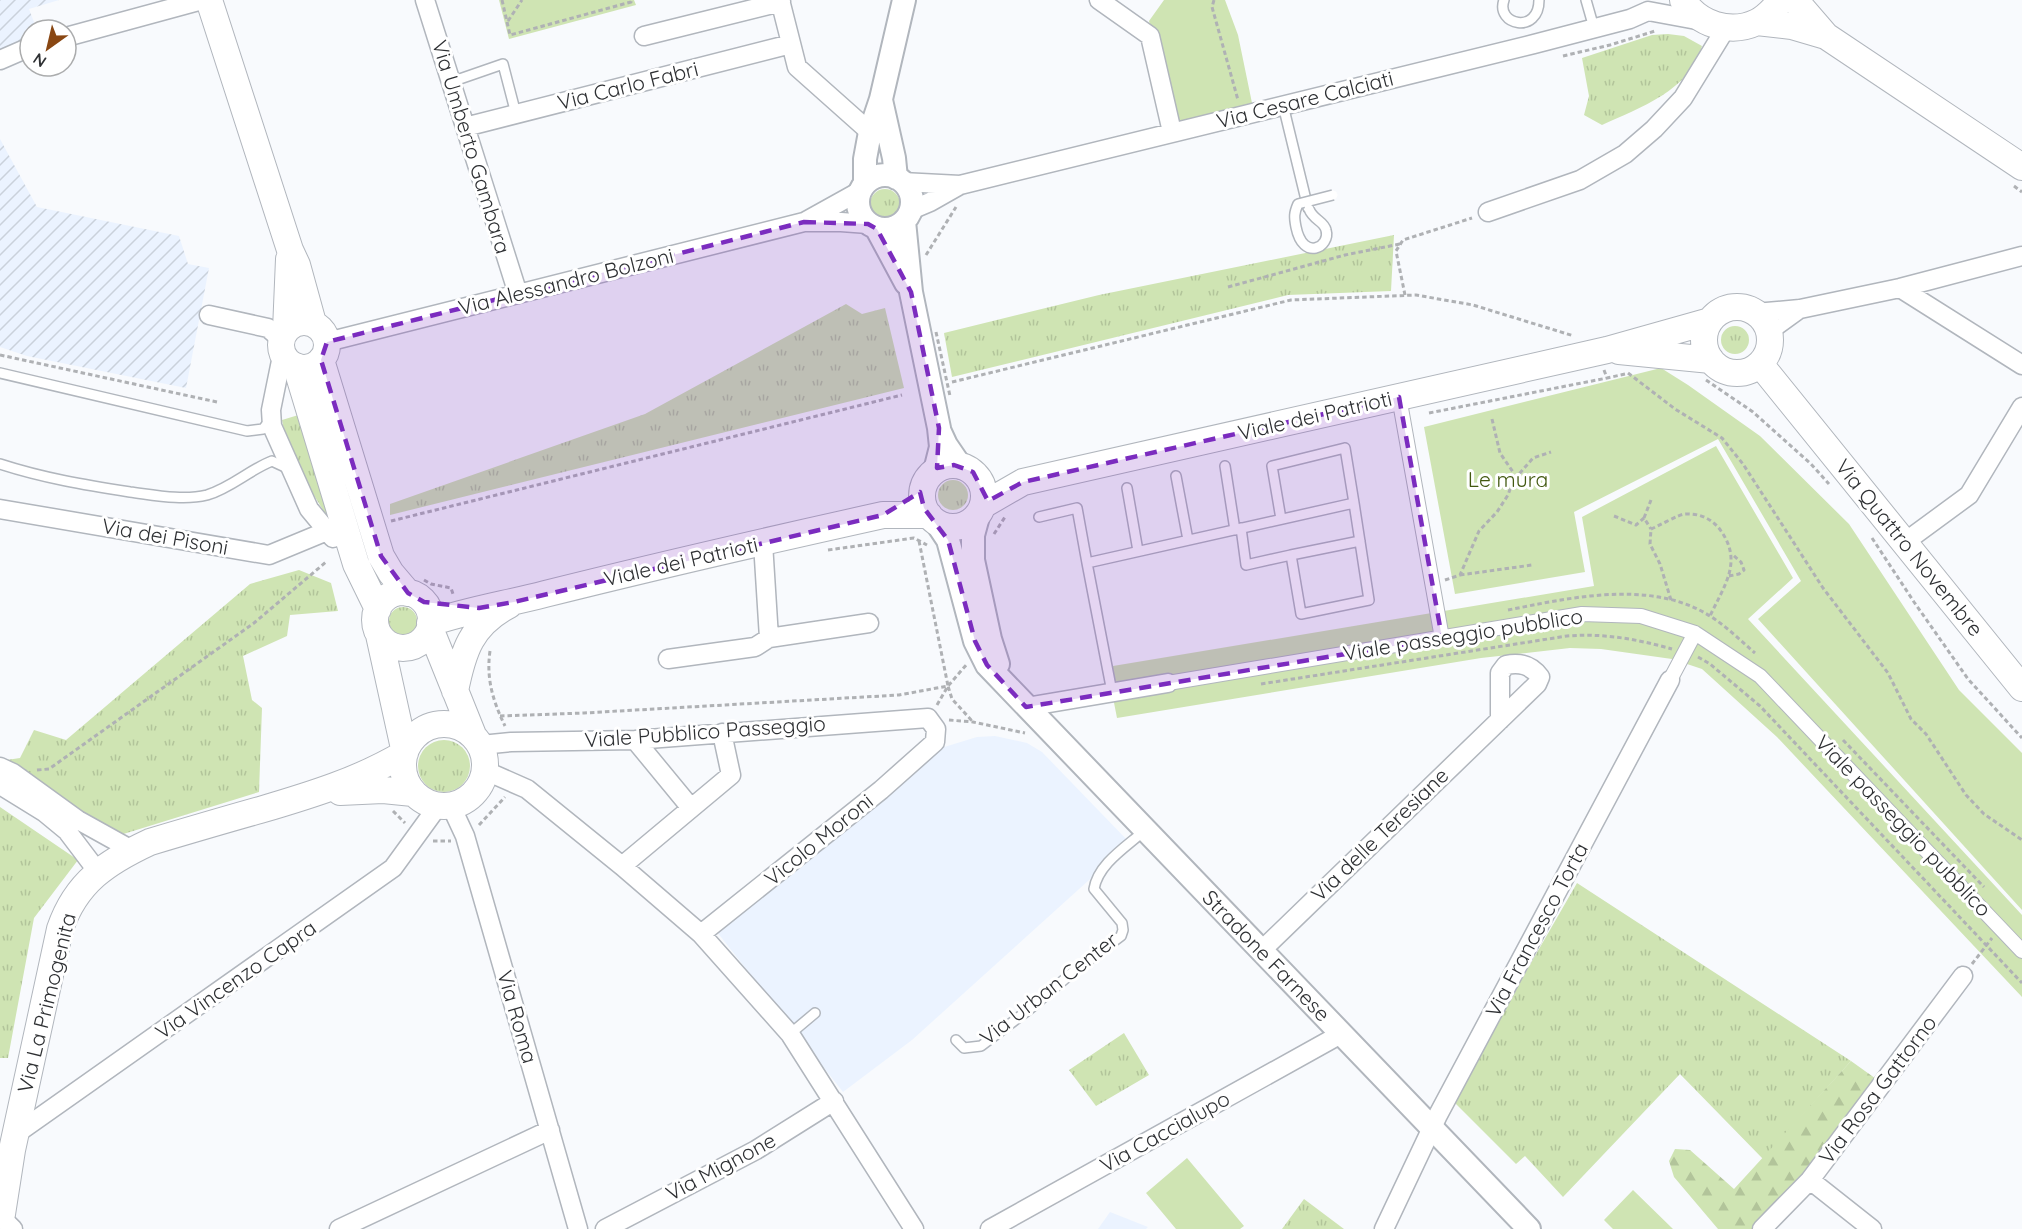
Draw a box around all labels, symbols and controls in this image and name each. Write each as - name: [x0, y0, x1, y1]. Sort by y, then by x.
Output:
- north arrow: [18, 18, 78, 78]
- street label: Via Umberto Gambara: [427, 37, 517, 257]
- text: N: [29, 49, 50, 72]
- street label: Via Carlo Fabri: [555, 55, 701, 115]
- street label: Via Cesare Calciati: [1214, 64, 1396, 134]
- street label: Via Alessandro Bolzoni: [455, 242, 676, 320]
- street label: Viale dei Patrioti: [1235, 385, 1394, 445]
- street label: Via Quattro Novembre: [1830, 454, 1989, 641]
- park label: Le mura: [1468, 466, 1548, 492]
- street label: Via dei Pisoni: [100, 512, 230, 560]
- street label: Viale dei Patrioti: [601, 531, 760, 591]
- street label: Viale passeggio pubblico: [1341, 602, 1585, 666]
- street label: Viale Pubblico Passeggio: [583, 710, 826, 752]
- street label: Viale passeggio pubblico: [1810, 729, 1997, 922]
- street label: Via delle Teresiane: [1305, 762, 1453, 907]
- street label: Vicolo Moroni: [759, 788, 878, 891]
- street label: Via Francesco Torta: [1479, 838, 1593, 1021]
- street label: Stradone Farnese: [1197, 884, 1336, 1026]
- street label: Via La Primogenita: [11, 910, 81, 1095]
- street label: Via Vincenzo Capra: [150, 914, 321, 1044]
- street label: Via Urban Center: [974, 926, 1123, 1050]
- street label: Via Roma: [492, 967, 544, 1066]
- street label: Via Rosa Gattorno: [1813, 1010, 1942, 1169]
- street label: Via Caccialupo: [1095, 1085, 1234, 1178]
- street label: Via Mignone: [661, 1126, 780, 1206]

